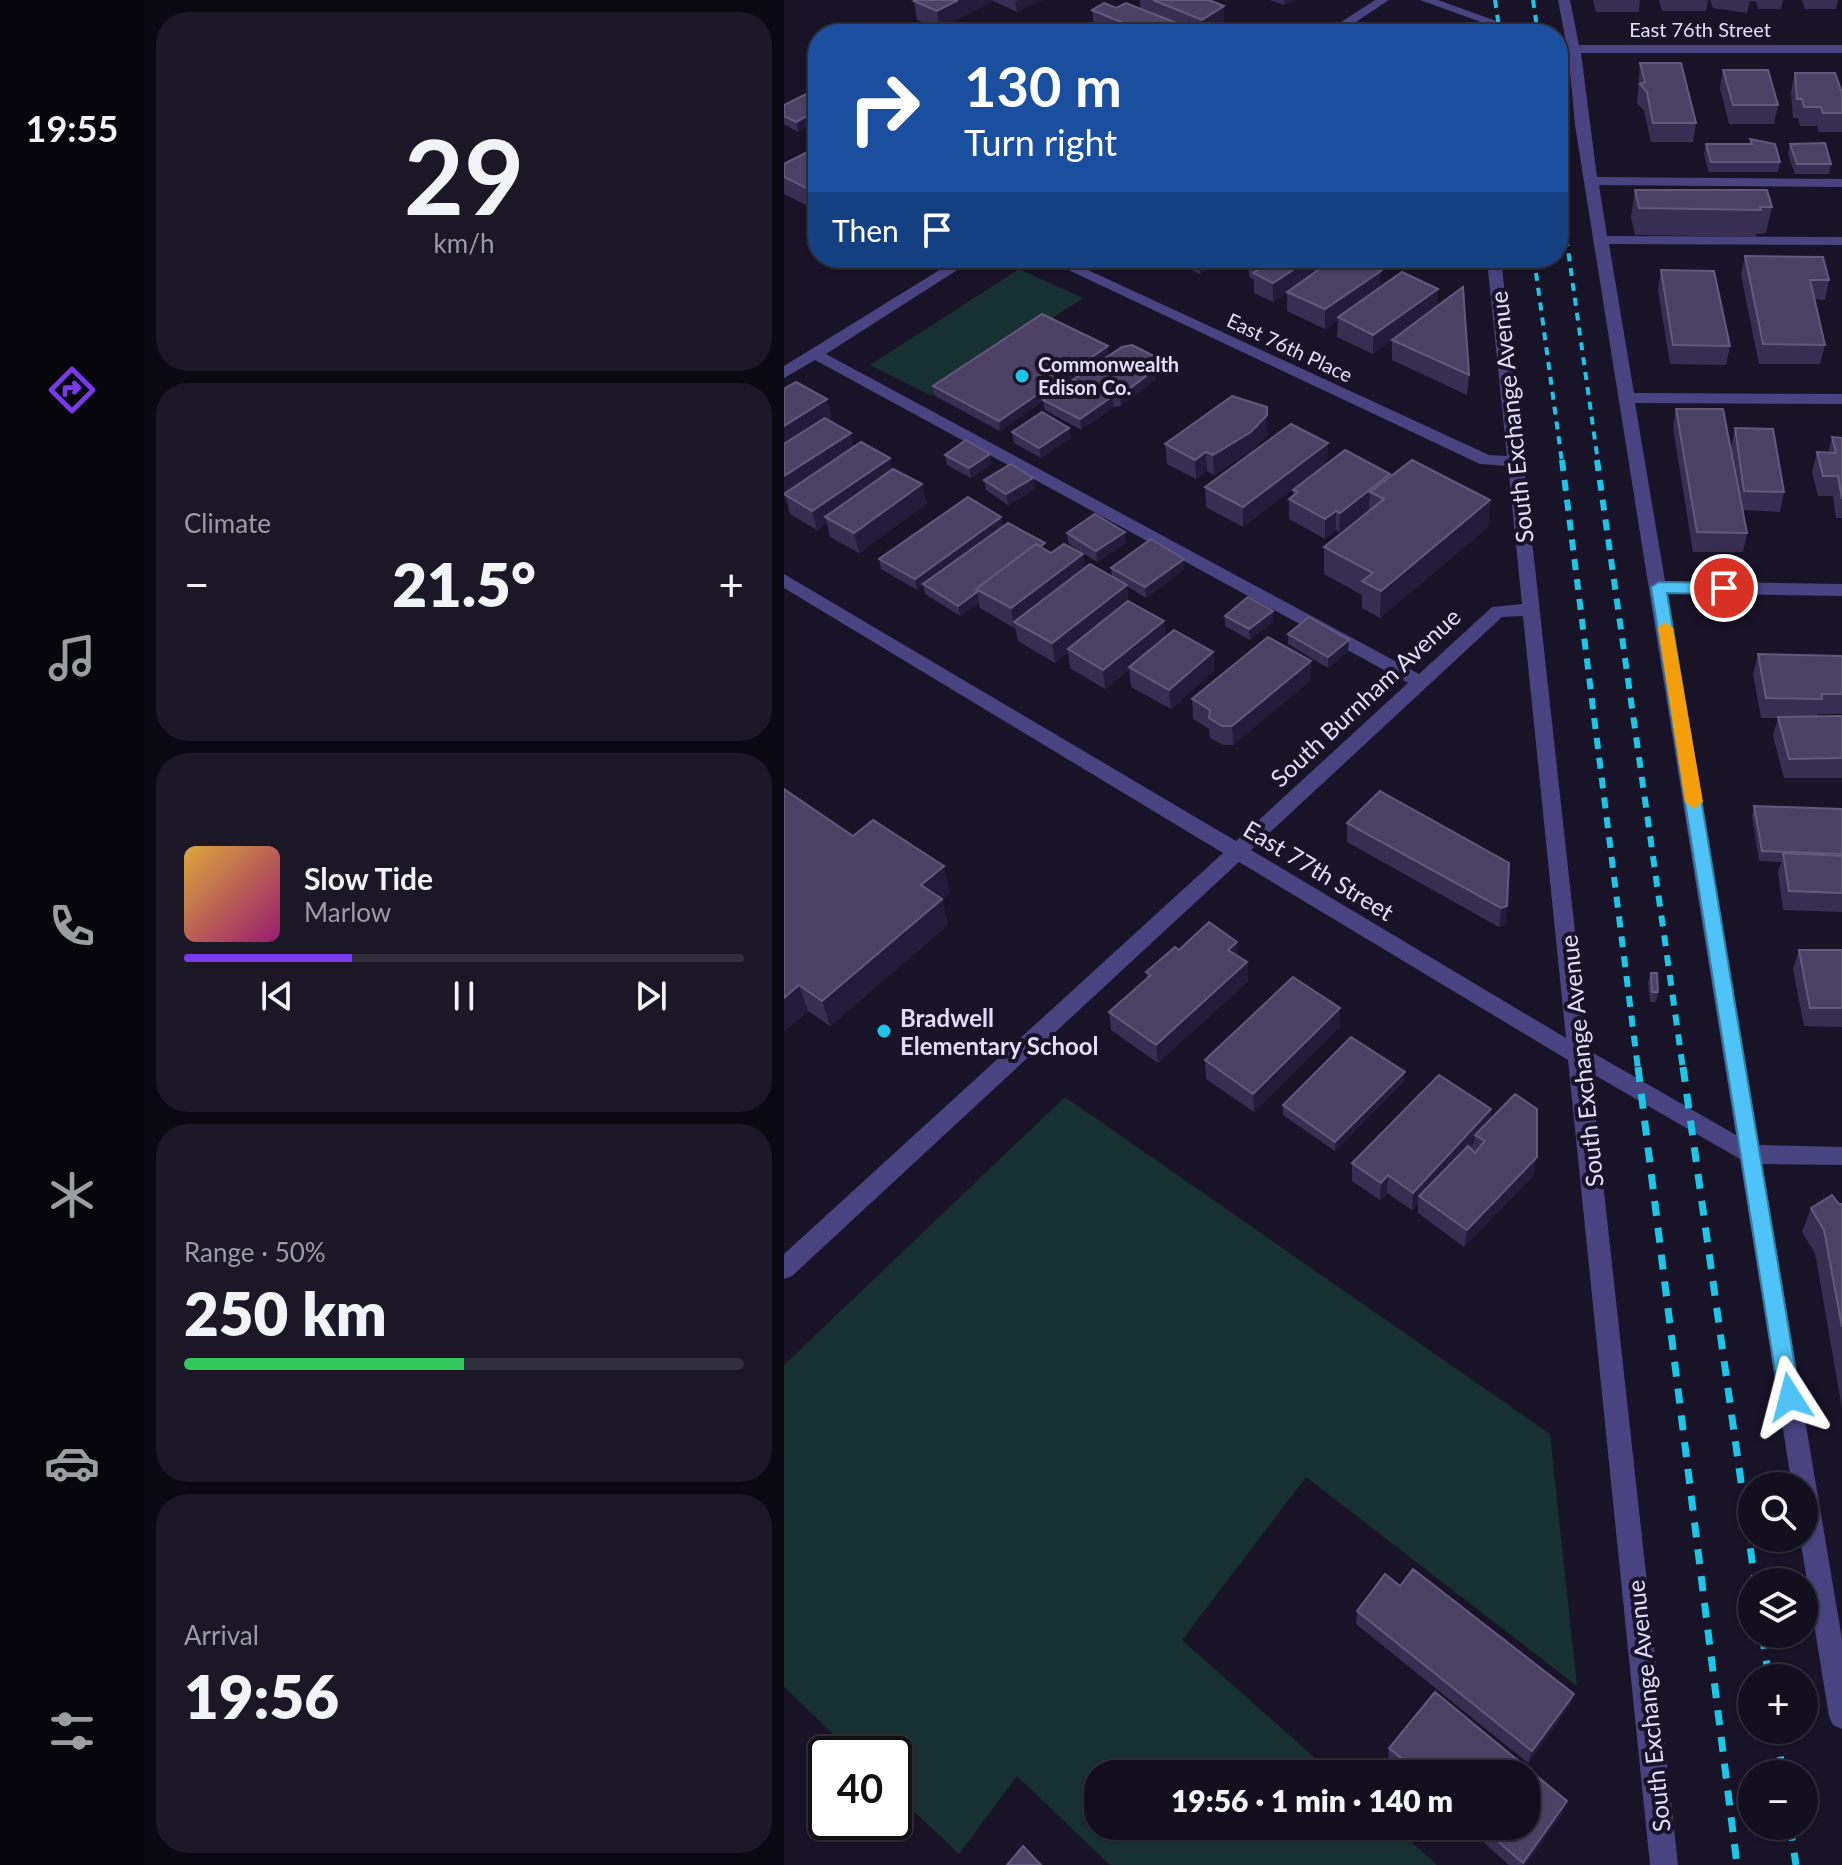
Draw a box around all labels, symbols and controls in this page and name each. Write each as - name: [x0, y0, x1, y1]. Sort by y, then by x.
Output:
- street label: East 76th Street: [1629, 17, 1771, 41]
- text: 130 m: [964, 52, 1122, 119]
- icon: right: [832, 56, 936, 160]
- text: 19:55: [26, 106, 118, 150]
- text: 29: [404, 112, 524, 237]
- text: Turn right: [964, 120, 1117, 164]
- icon: arrive: [915, 208, 959, 252]
- text: Then: [832, 212, 899, 248]
- text: km/h: [434, 227, 494, 259]
- street label: South Exchange Avenue: [1483, 290, 1539, 544]
- street label: East 76th Place: [1224, 307, 1356, 387]
- place label: Commonwealth Edison Co.: [1038, 352, 1179, 399]
- icon: directions: [44, 362, 100, 418]
- marker: Commonwealth Edison Co.: [1013, 367, 1031, 385]
- text: Climate: [184, 507, 271, 539]
- text: 21.5°: [392, 548, 536, 620]
- pin: [1690, 554, 1758, 622]
- text: −: [184, 558, 210, 610]
- text: +: [718, 558, 744, 610]
- icon: arrive: [1702, 566, 1746, 610]
- street label: South Burnham Avenue: [1264, 602, 1466, 792]
- icon: music: [44, 630, 100, 686]
- street label: East 77th Street: [1239, 814, 1400, 926]
- text: Slow Tide: [304, 860, 433, 896]
- text: Marlow: [304, 896, 391, 928]
- icon: phone: [44, 898, 100, 954]
- street label: South Exchange Avenue: [1553, 934, 1609, 1188]
- icon: previous: [255, 974, 299, 1018]
- icon: pause: [442, 974, 486, 1018]
- icon: next: [629, 974, 673, 1018]
- place label: Bradwell Elementary School: [900, 1003, 1099, 1060]
- marker: Bradwell Elementary School: [875, 1022, 893, 1040]
- icon: climate: [44, 1167, 100, 1223]
- text: Range · 50%: [184, 1236, 326, 1268]
- text: 250 km: [184, 1277, 387, 1349]
- position arrow: [1748, 1355, 1832, 1439]
- icon: car: [44, 1435, 100, 1491]
- map controls: [1738, 1472, 1818, 1840]
- button: search: [1738, 1472, 1818, 1552]
- button: layers: [1738, 1568, 1818, 1648]
- street label: South Exchange Avenue: [1620, 1579, 1676, 1833]
- text: Arrival: [184, 1619, 259, 1651]
- text: 19:56: [184, 1660, 339, 1732]
- button: +: [1738, 1664, 1818, 1744]
- icon: filters: [44, 1703, 100, 1759]
- speed limit sign: 40: [808, 1736, 912, 1840]
- button: −: [1738, 1760, 1818, 1840]
- text: 19:56 · 1 min · 140 m: [1171, 1782, 1453, 1818]

